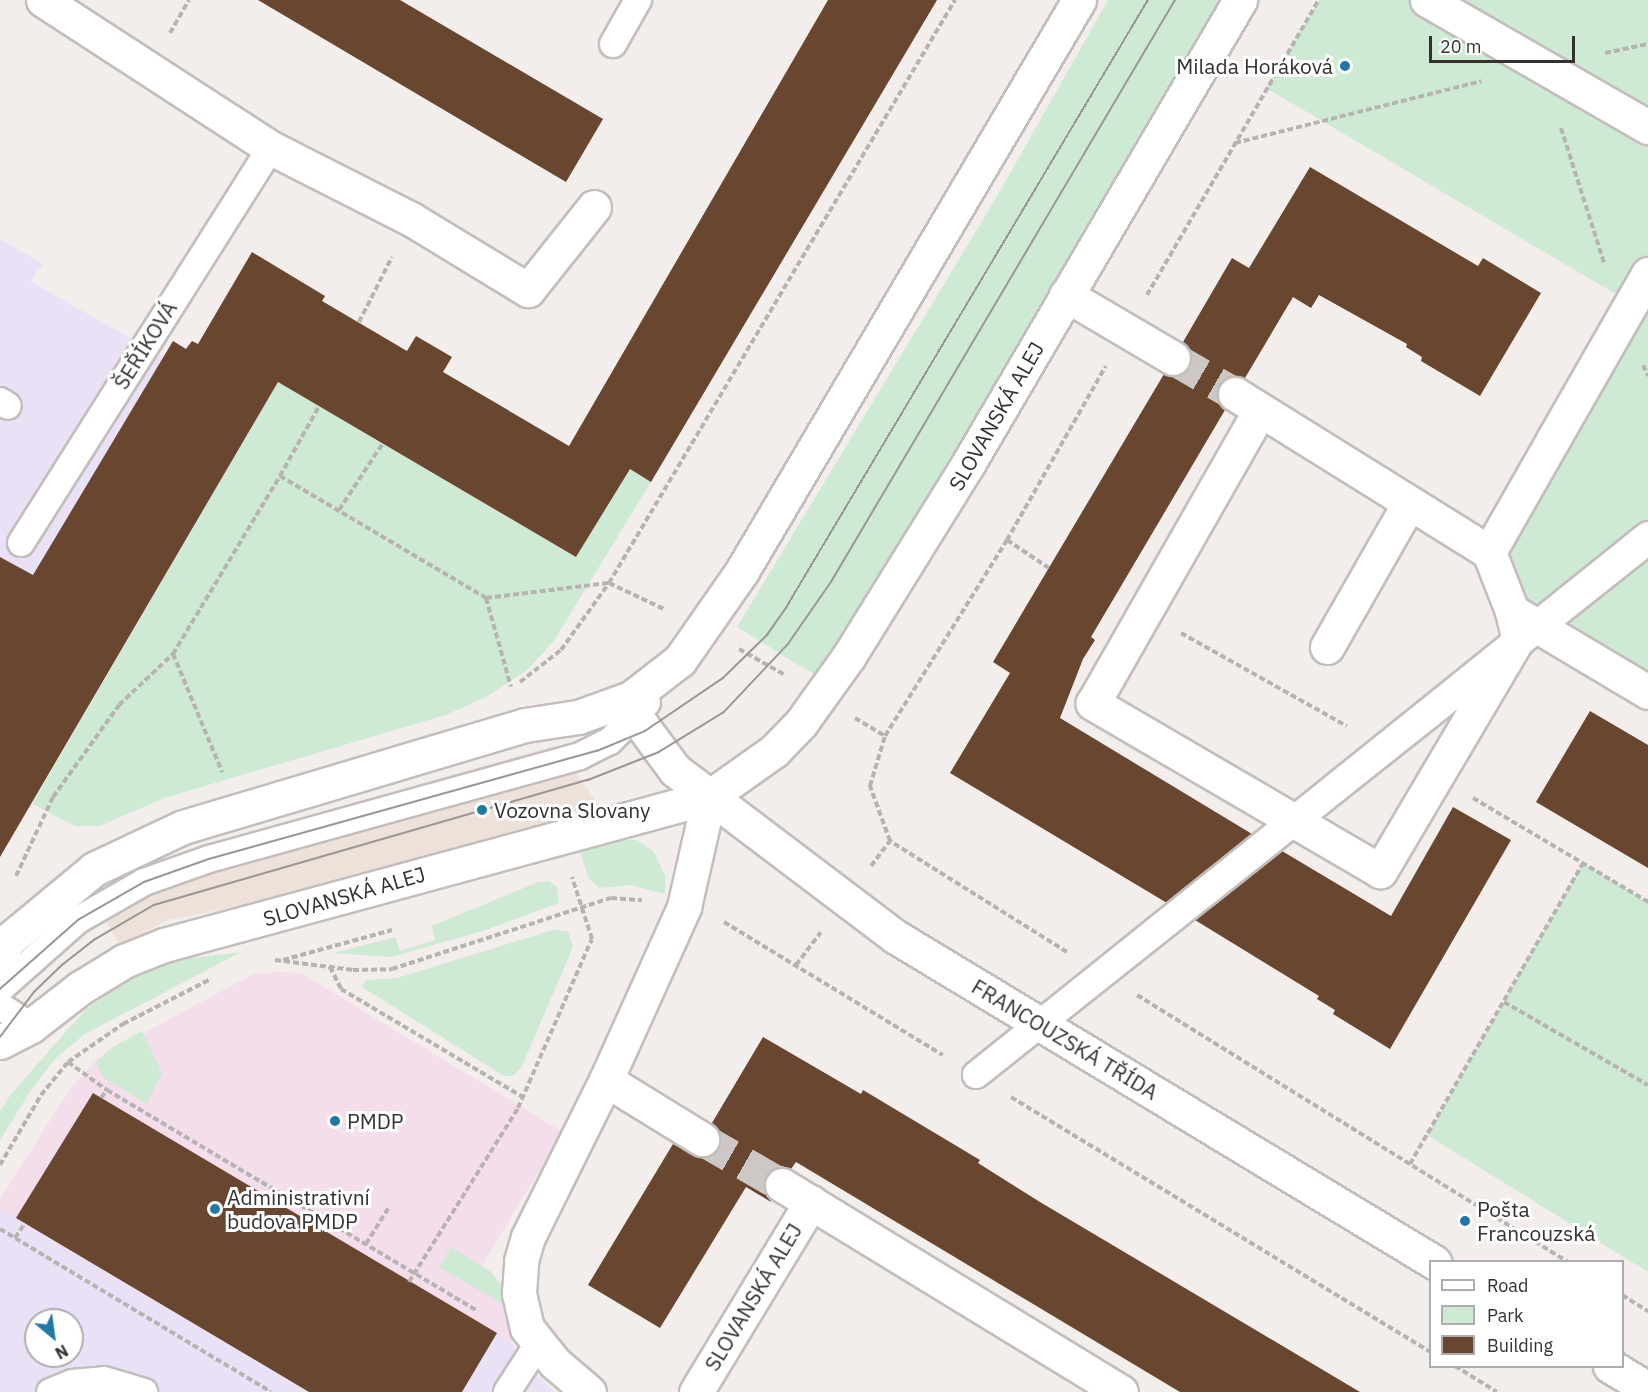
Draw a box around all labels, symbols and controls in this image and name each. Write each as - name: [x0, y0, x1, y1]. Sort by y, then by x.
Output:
- scale bar: [1432, 24, 1578, 62]
- text: 20 m: [1440, 35, 1482, 58]
- place label: Milada Horáková: [1176, 53, 1333, 79]
- marker: Milada Horáková: [1338, 59, 1352, 73]
- street label: ŠEŘÍKOVÁ: [108, 296, 182, 394]
- street label: SLOVANSKÁ ALEJ: [943, 337, 1049, 495]
- place label: Vozovna Slovany: [494, 797, 650, 823]
- marker: Vozovna Slovany: [475, 803, 489, 817]
- street label: SLOVANSKÁ ALEJ: [260, 861, 428, 931]
- street label: FRANCOUZSKÁ TŘÍDA: [967, 973, 1163, 1105]
- place label: PMDP: [347, 1108, 404, 1134]
- marker: PMDP: [328, 1114, 342, 1128]
- place label: Administrativní budova PMDP: [227, 1184, 370, 1234]
- place label: Pošta Francouzská: [1477, 1196, 1595, 1246]
- marker: Administrativní budova PMDP: [208, 1202, 222, 1216]
- marker: Pošta Francouzská: [1458, 1214, 1472, 1228]
- street label: SLOVANSKÁ ALEJ: [699, 1219, 807, 1375]
- legend: [1429, 1260, 1624, 1368]
- text: Road: [1487, 1274, 1528, 1297]
- text: Park: [1487, 1304, 1523, 1327]
- north arrow: [24, 1308, 84, 1368]
- text: Building: [1487, 1334, 1553, 1357]
- text: N: [52, 1340, 72, 1364]

